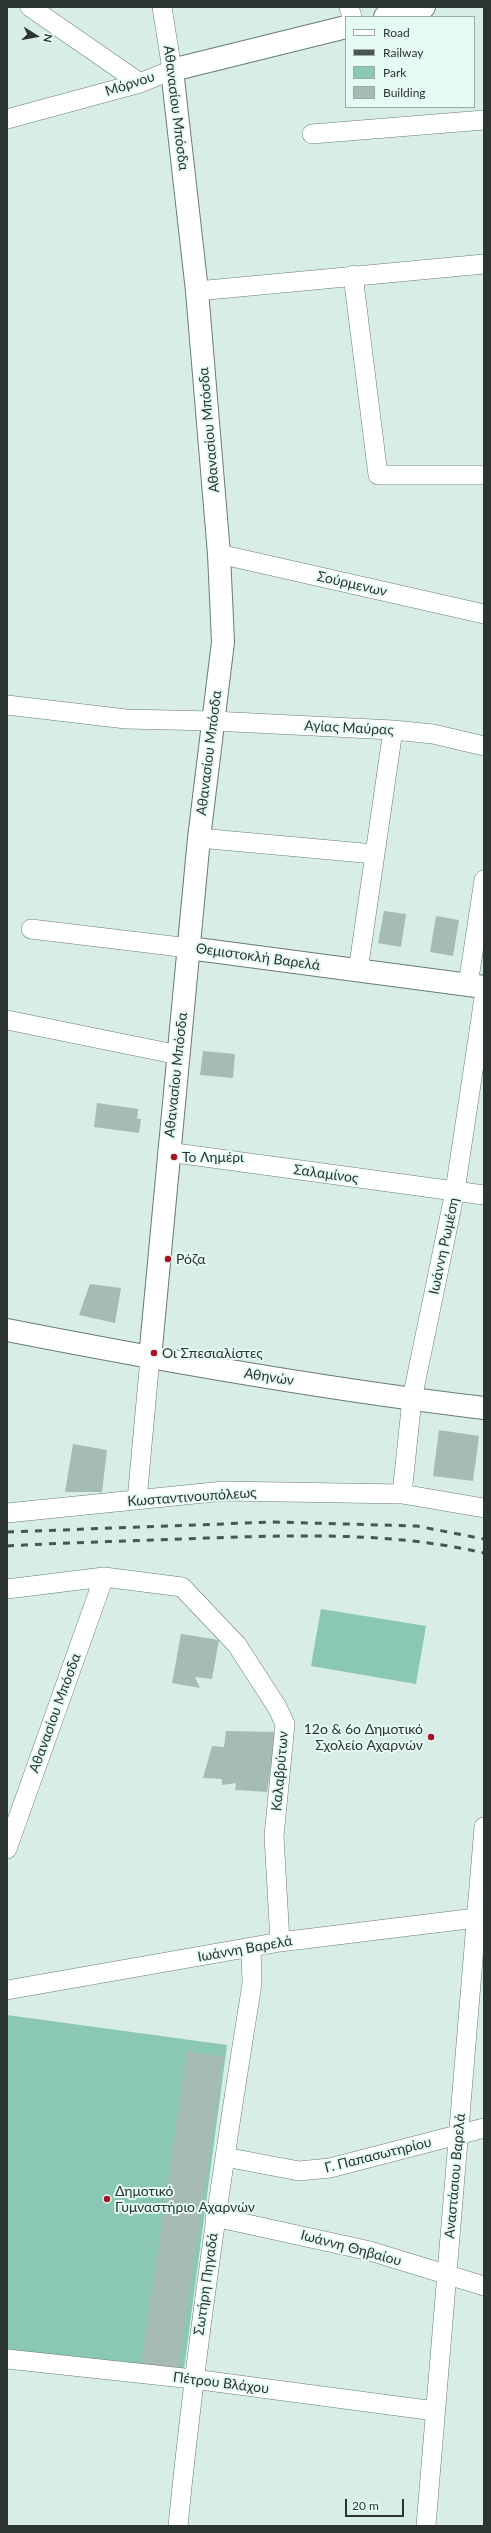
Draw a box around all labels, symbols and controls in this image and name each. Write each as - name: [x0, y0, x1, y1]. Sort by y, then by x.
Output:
- north arrow: [16, 16, 56, 56]
- legend: [345, 16, 475, 108]
- text: Road: [383, 25, 410, 40]
- text: N: [41, 33, 55, 44]
- street label: Αθανασίου Μπόσδα: [160, 44, 192, 172]
- text: Railway: [383, 45, 423, 60]
- text: Park: [383, 65, 406, 80]
- street label: Μόρνου: [103, 68, 157, 100]
- text: Building: [383, 85, 426, 100]
- street label: Αθανασίου Μπόσδα: [195, 367, 223, 493]
- street label: Σούρμενων: [315, 568, 389, 600]
- street label: Αθανασίου Μπόσδα: [193, 689, 225, 817]
- street label: Αγίας Μαύρας: [304, 717, 394, 739]
- street label: Θεμιστοκλή Βαρελά: [195, 940, 321, 974]
- street label: Αθανασίου Μπόσδα: [161, 1012, 191, 1138]
- place label: Το Λημέρι: [182, 1149, 244, 1165]
- marker: Το Λημέρι: [169, 1152, 179, 1162]
- street label: Σαλαμίνος: [292, 1161, 360, 1187]
- street label: Ιωάννη Ρωμέση: [426, 1196, 462, 1296]
- place label: Ρόζα: [176, 1251, 205, 1267]
- marker: Ρόζα: [163, 1254, 173, 1264]
- place label: Οι Σπεσιαλίστες: [162, 1345, 263, 1361]
- marker: Οι Σπεσιαλίστες: [149, 1348, 159, 1358]
- street label: Αθηνών: [243, 1365, 295, 1389]
- street label: Κωσταντινουπόλεως: [127, 1484, 257, 1510]
- street label: Αθανασίου Μπόσδα: [26, 1651, 84, 1775]
- place label: 12ο & 6ο Δημοτικό Σχολείο Αχαρνών: [304, 1721, 423, 1754]
- street label: Καλαβρύτων: [268, 1730, 292, 1812]
- marker: 12ο & 6ο Δημοτικό Σχολείο Αχαρνών: [426, 1732, 436, 1742]
- street label: Ιωάννη Βαρελά: [196, 1932, 294, 1966]
- street label: Αναστάσιου Βαρελά: [441, 2113, 469, 2239]
- street label: Γ. Παπασωτηρίου: [323, 2134, 433, 2176]
- place label: Δημοτικό Γυμναστήριο Αχαρνών: [115, 2183, 255, 2216]
- marker: Δημοτικό Γυμναστήριο Αχαρνών: [102, 2194, 112, 2204]
- street label: Ιωάννη Θηβαίου: [299, 2226, 403, 2270]
- street label: Σωτήρη Πηγαδά: [190, 2232, 222, 2336]
- street label: Πέτρου Βλάχου: [172, 2369, 270, 2397]
- scale bar: [347, 2491, 406, 2517]
- text: 20 m: [352, 2498, 379, 2513]

